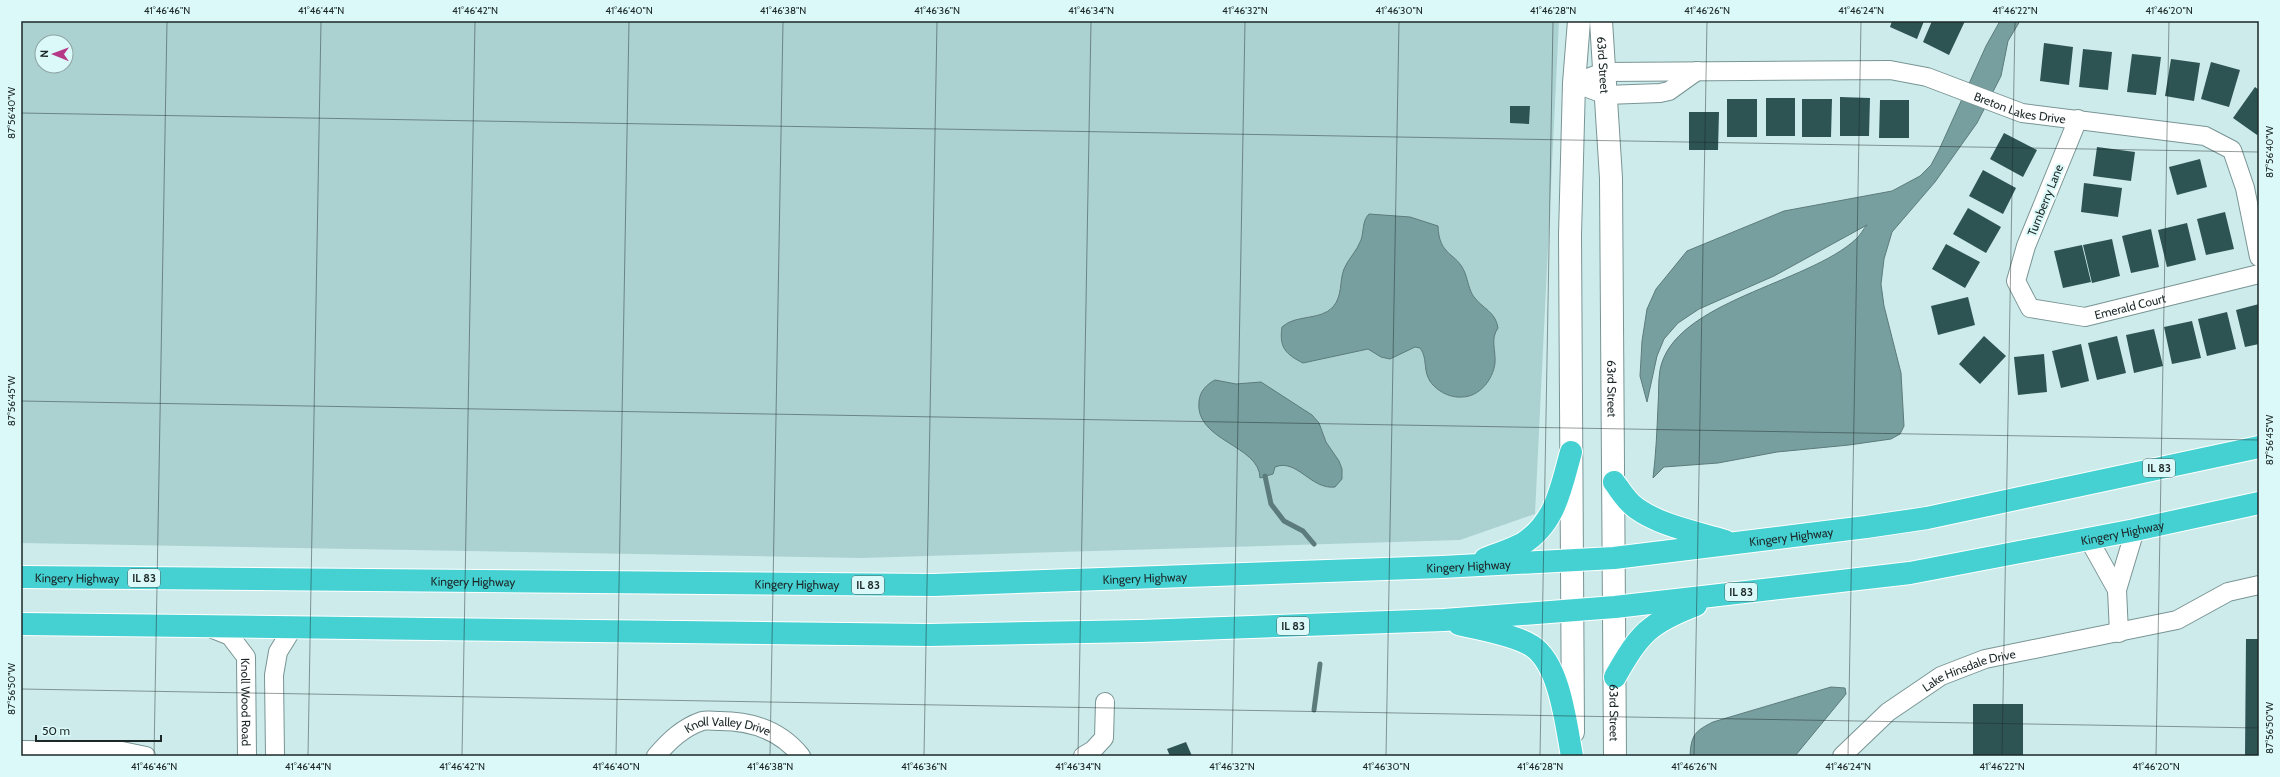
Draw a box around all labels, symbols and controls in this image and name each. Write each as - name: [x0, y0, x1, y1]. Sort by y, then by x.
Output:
- text: 41°46'46"N: [144, 4, 190, 17]
- text: 41°46'44"N: [298, 4, 344, 17]
- text: 41°46'42"N: [452, 4, 498, 17]
- text: 41°46'40"N: [605, 4, 653, 17]
- text: 41°46'38"N: [760, 4, 806, 17]
- text: 41°46'36"N: [914, 4, 960, 17]
- text: 41°46'34"N: [1068, 4, 1114, 17]
- text: 41°46'32"N: [1222, 4, 1268, 17]
- text: 41°46'30"N: [1375, 4, 1423, 17]
- text: 41°46'28"N: [1530, 4, 1576, 17]
- text: 41°46'26"N: [1684, 4, 1730, 17]
- text: 41°46'24"N: [1838, 4, 1884, 17]
- text: 41°46'22"N: [1992, 4, 2038, 17]
- text: 41°46'20"N: [2145, 4, 2193, 17]
- north arrow: [34, 34, 74, 74]
- street label: 63rd Street: [1594, 36, 1613, 94]
- text: N: [37, 50, 51, 58]
- text: 87°56'40"W: [5, 86, 18, 139]
- street label: Breton Lakes Drive: [1972, 88, 2067, 126]
- text: 87°56'40"W: [2263, 125, 2276, 178]
- street label: Turnberry Lane: [2024, 162, 2066, 238]
- street label: Emerald Court: [2093, 290, 2167, 322]
- street label: 63rd Street: [1605, 360, 1620, 417]
- text: 87°56'45"W: [5, 375, 18, 426]
- text: 87°56'45"W: [2263, 414, 2276, 465]
- road number: IL 83: [2143, 459, 2175, 477]
- street label: Kingery Highway: [2079, 516, 2165, 548]
- street label: Kingery Highway: [1748, 524, 1834, 549]
- street label: Kingery Highway: [1426, 556, 1511, 575]
- road number: IL 83: [128, 569, 160, 587]
- street label: Kingery Highway: [1102, 569, 1187, 587]
- street label: Kingery Highway: [35, 570, 119, 585]
- street label: Kingery Highway: [431, 573, 515, 589]
- street label: Kingery Highway: [755, 576, 839, 592]
- road number: IL 83: [852, 576, 884, 594]
- road number: IL 83: [1725, 583, 1757, 601]
- road number: IL 83: [1277, 617, 1309, 635]
- street label: Lake Hinsdale Drive: [1919, 646, 2017, 694]
- street label: Knoll Wood Road: [239, 658, 254, 746]
- text: 87°56'50"W: [5, 663, 18, 715]
- street label: 63rd Street: [1607, 684, 1622, 741]
- text: 87°56'50"W: [2263, 702, 2276, 754]
- street label: Knoll Valley Drive: [681, 713, 773, 738]
- scale bar: [36, 717, 161, 743]
- text: 50 m: [42, 723, 70, 738]
- text: 41°46'46"N: [131, 760, 177, 773]
- text: 41°46'44"N: [285, 760, 331, 773]
- text: 41°46'42"N: [439, 760, 485, 773]
- text: 41°46'40"N: [592, 760, 640, 773]
- text: 41°46'38"N: [747, 760, 793, 773]
- text: 41°46'36"N: [901, 760, 947, 773]
- text: 41°46'34"N: [1055, 760, 1101, 773]
- text: 41°46'32"N: [1209, 760, 1255, 773]
- text: 41°46'30"N: [1362, 760, 1410, 773]
- text: 41°46'28"N: [1517, 760, 1563, 773]
- text: 41°46'26"N: [1671, 760, 1717, 773]
- text: 41°46'24"N: [1825, 760, 1871, 773]
- text: 41°46'22"N: [1979, 760, 2025, 773]
- text: 41°46'20"N: [2132, 760, 2180, 773]

